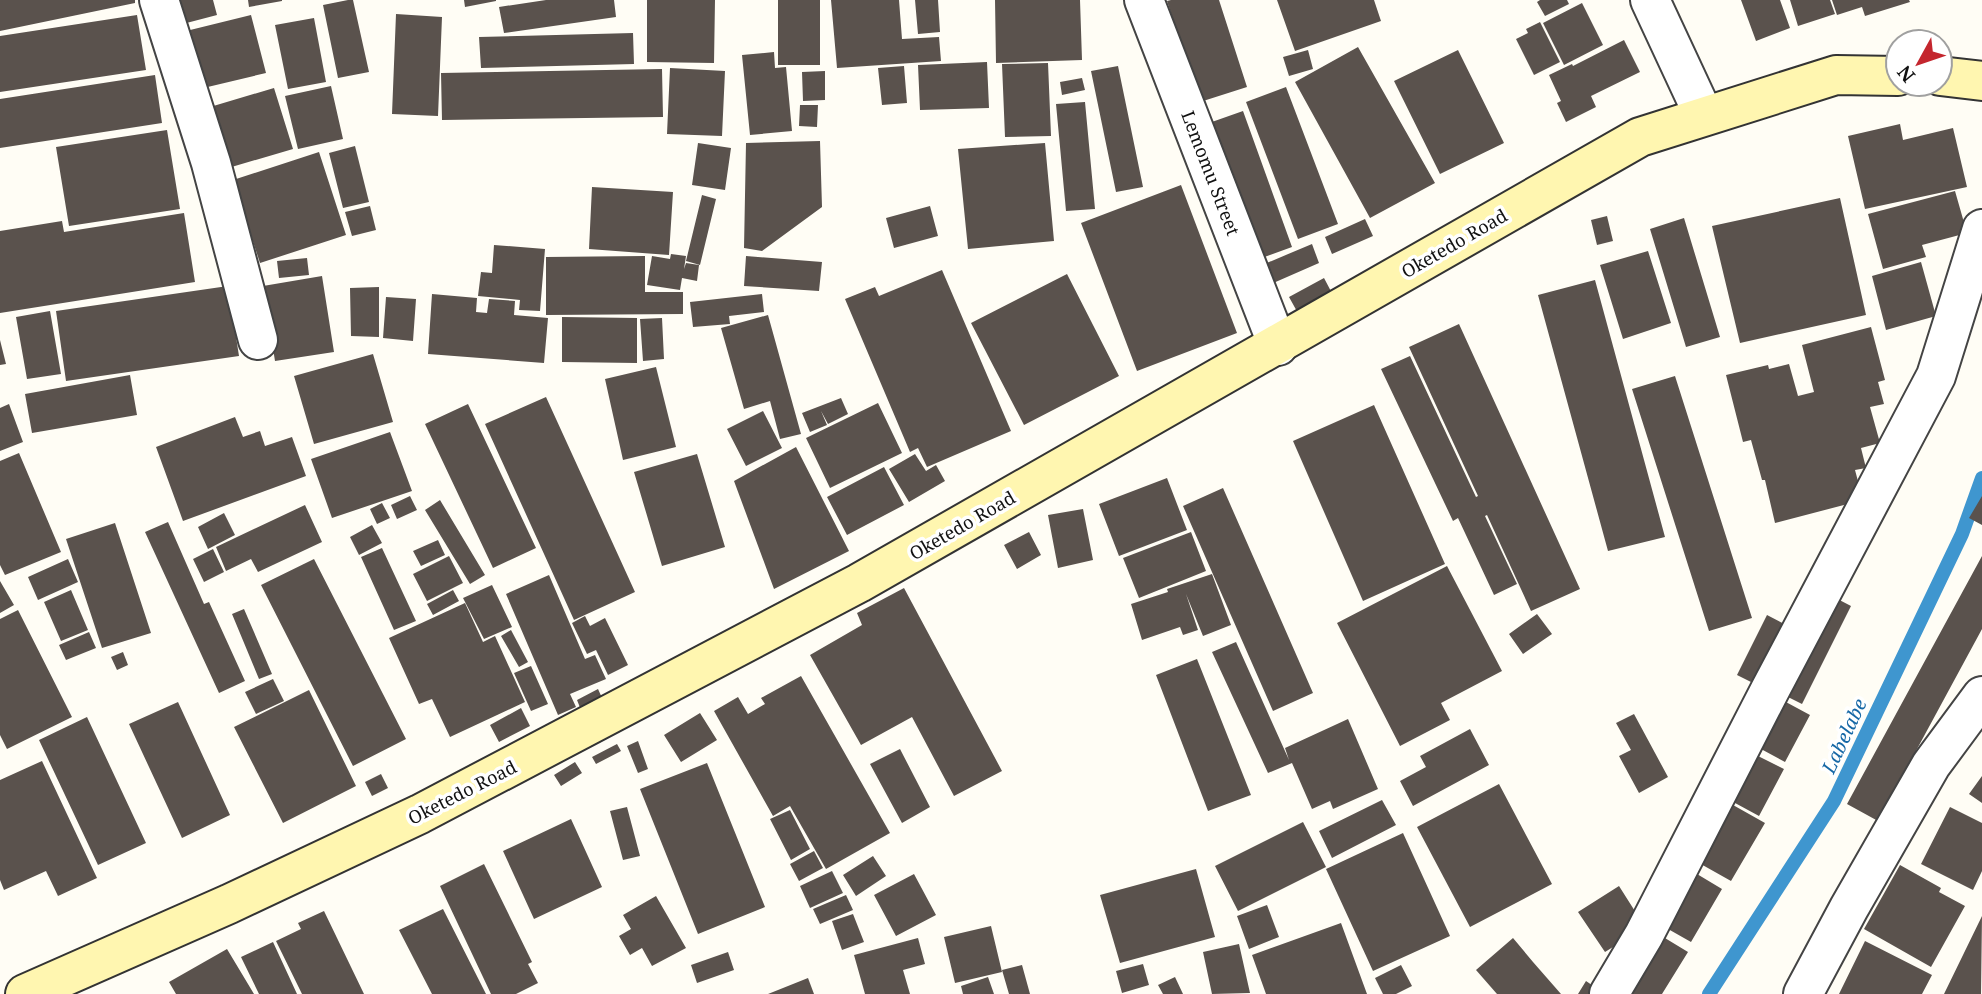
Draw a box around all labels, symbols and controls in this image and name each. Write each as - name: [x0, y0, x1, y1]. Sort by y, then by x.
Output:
- north arrow: [1884, 28, 1954, 98]
- text: N: [1891, 60, 1921, 88]
- street label: Lemomu Street: [1176, 107, 1246, 239]
- street label: Oketedo Road: [1397, 203, 1511, 283]
- street label: Oketedo Road: [905, 485, 1019, 565]
- water label: Labelabe: [1815, 694, 1873, 779]
- street label: Oketedo Road: [404, 754, 520, 830]

